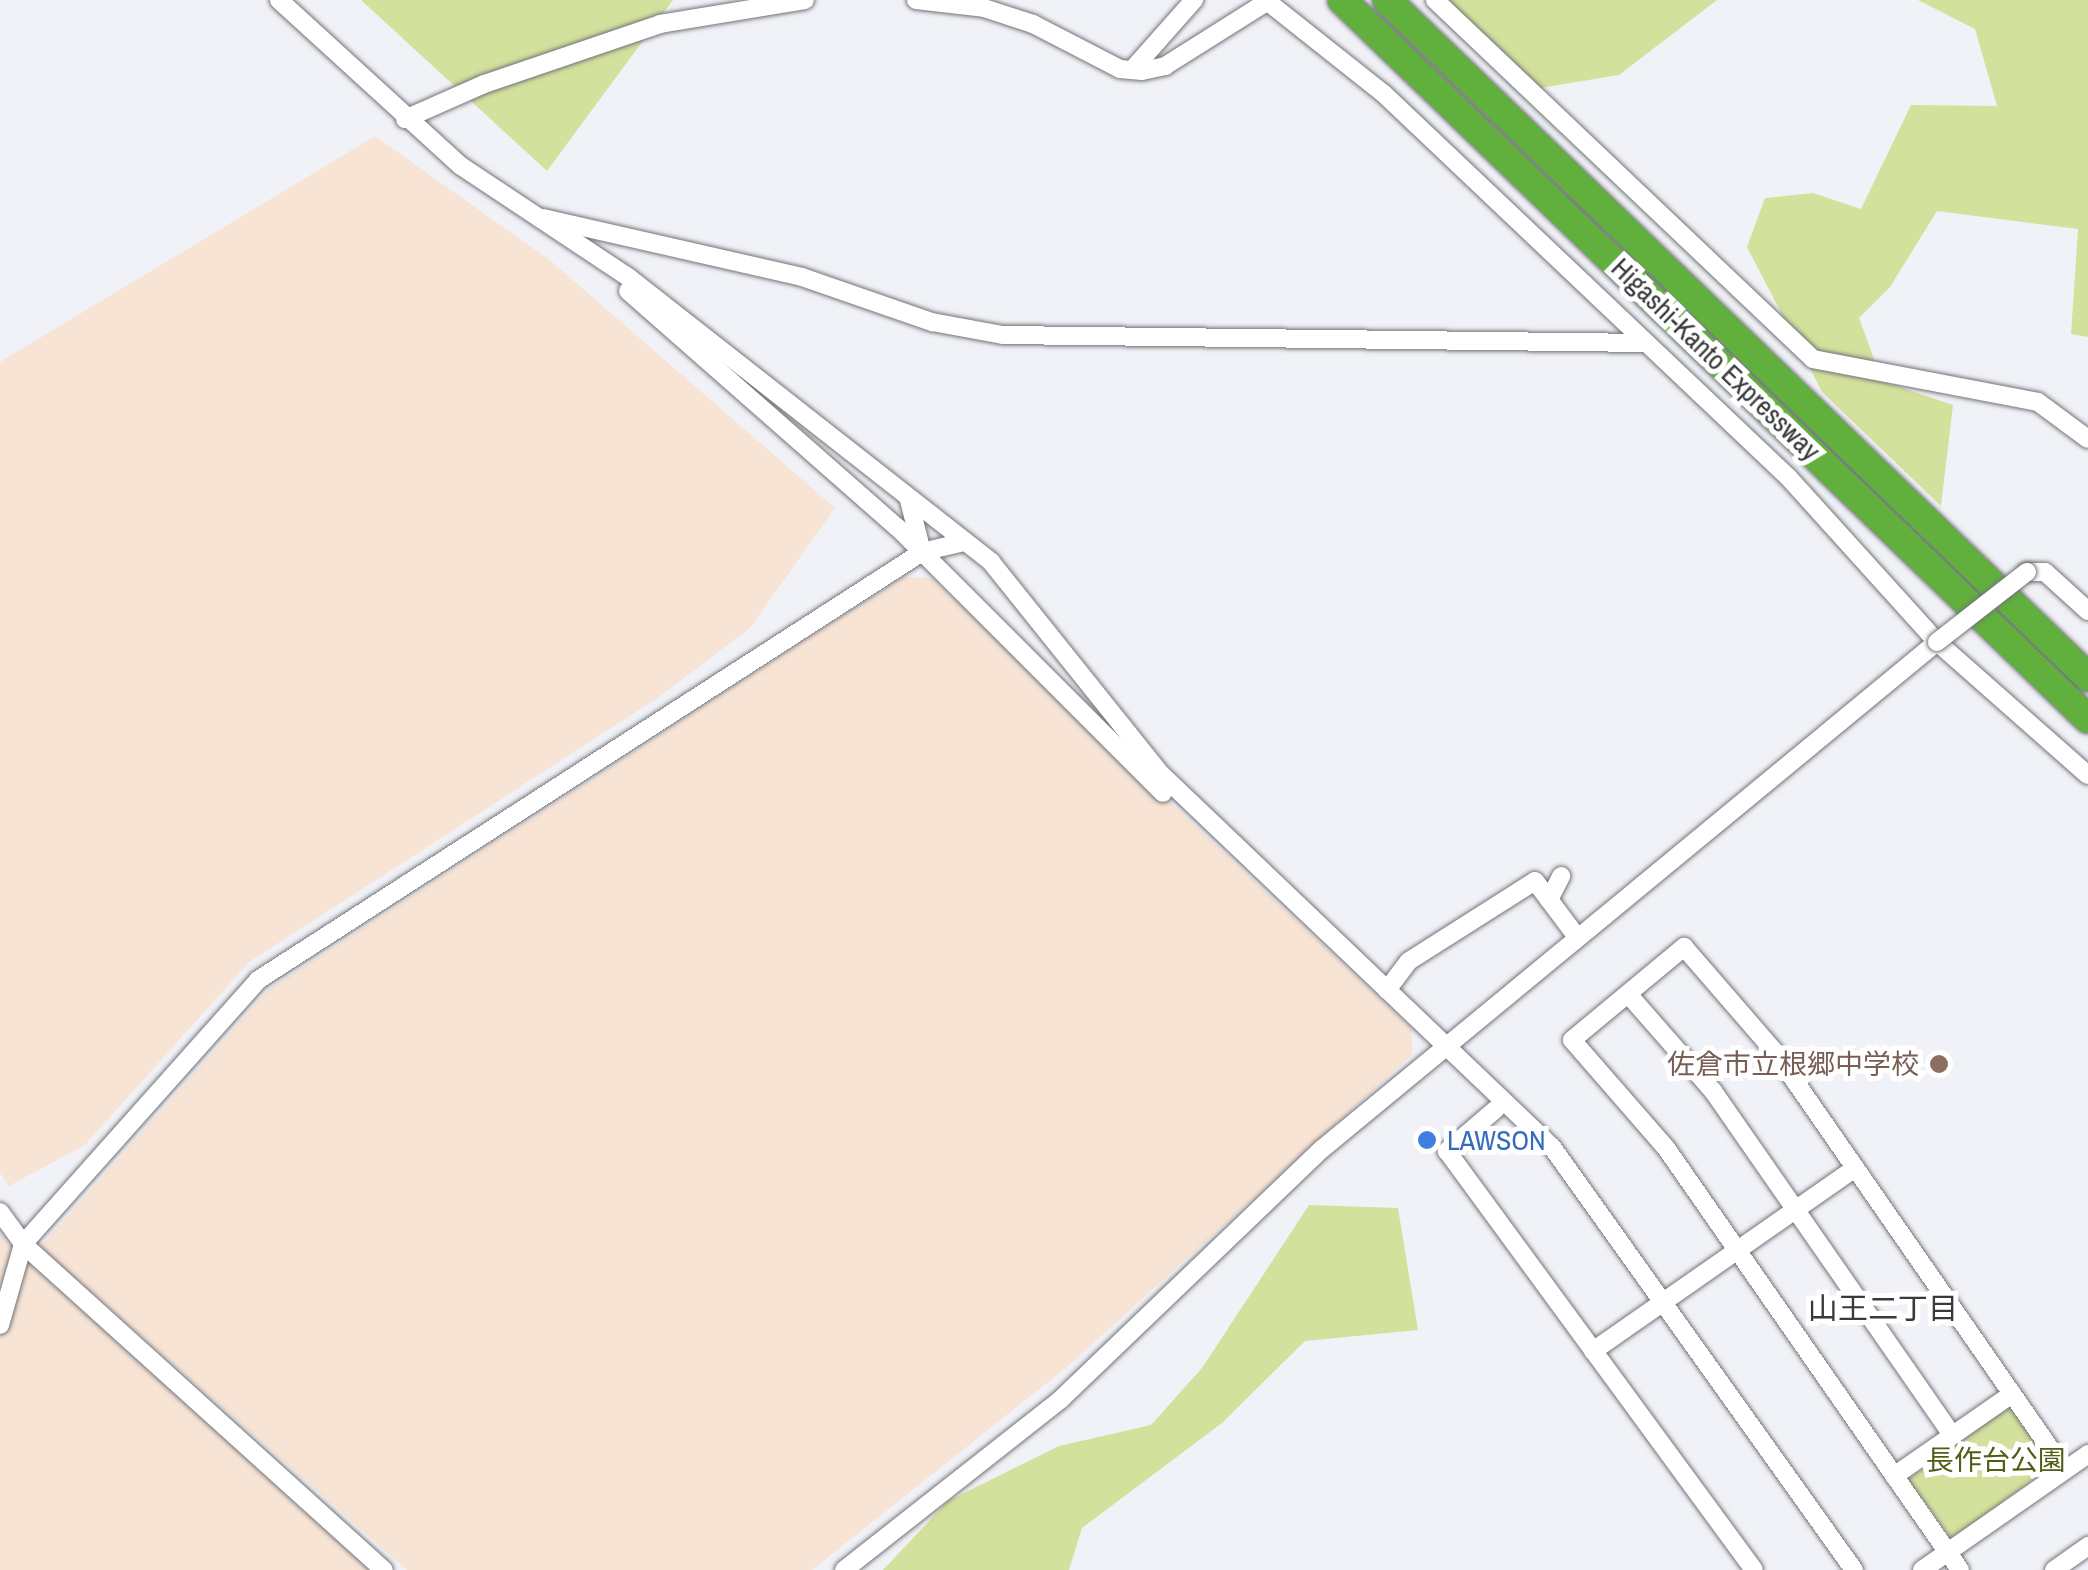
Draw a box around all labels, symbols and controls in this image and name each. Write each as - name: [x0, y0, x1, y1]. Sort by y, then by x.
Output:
- street label: Higashi-Kanto Expressway: [1605, 251, 1827, 467]
- place label: 佐倉市立根郷中学校: [1667, 1047, 1919, 1081]
- marker: 佐倉市立根郷中学校: [1928, 1053, 1950, 1075]
- place label: LAWSON: [1447, 1123, 1546, 1157]
- marker: LAWSON: [1416, 1129, 1438, 1151]
- district label: 山王二丁目: [1808, 1290, 1958, 1326]
- park label: 長作台公園: [1926, 1443, 2066, 1477]

